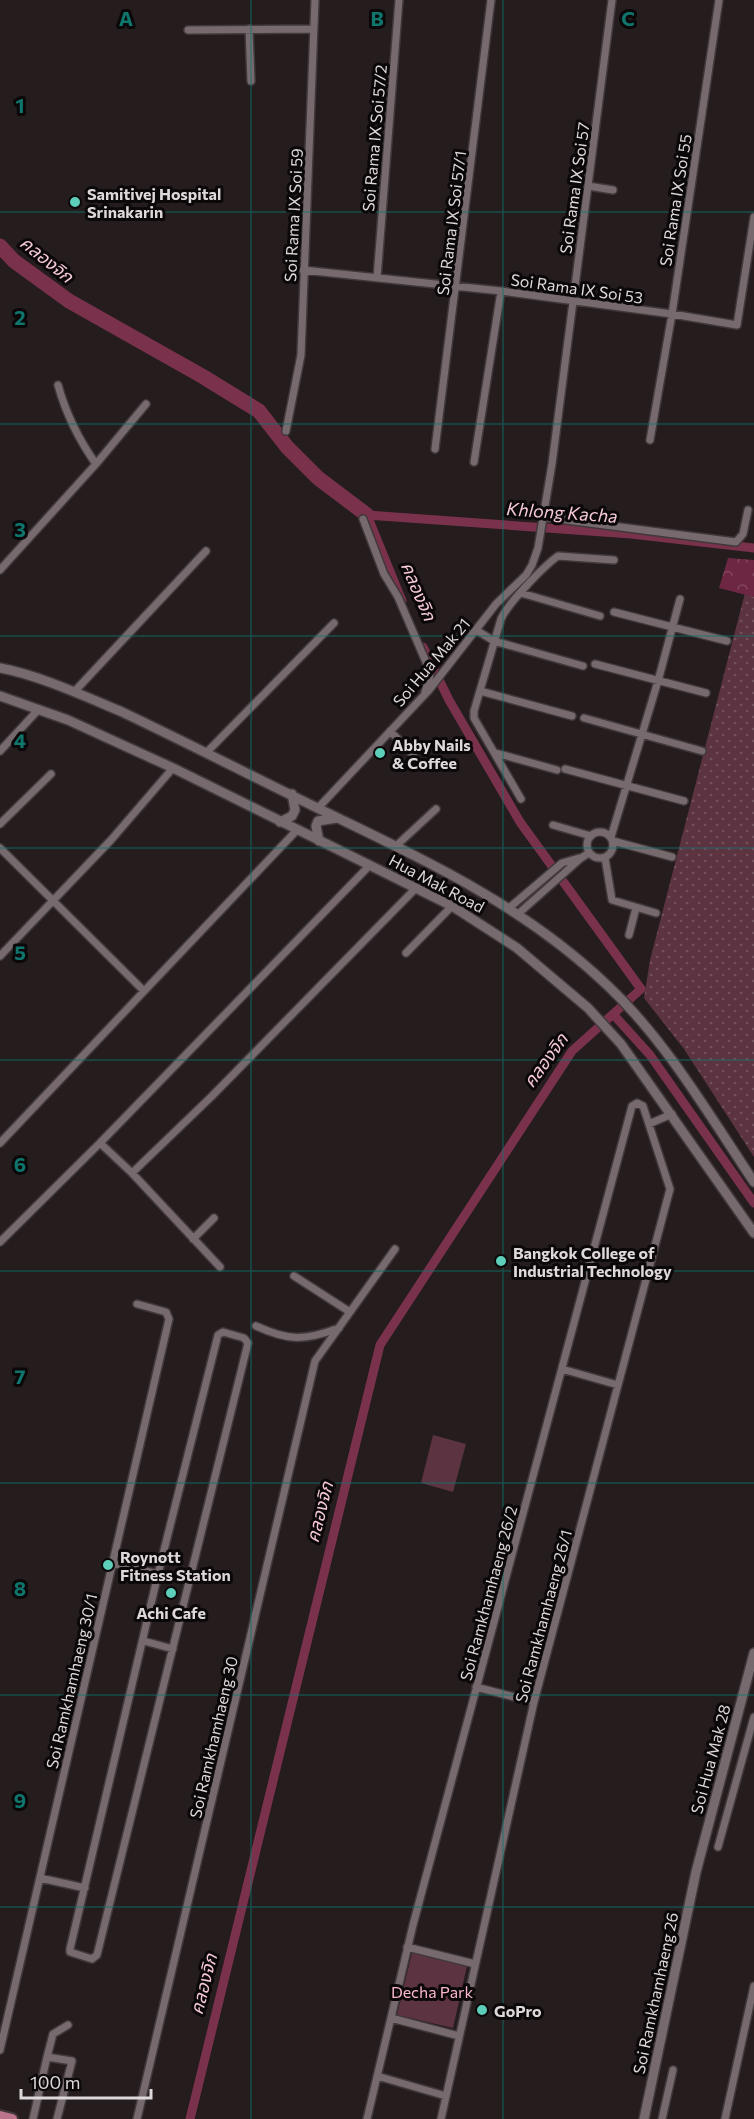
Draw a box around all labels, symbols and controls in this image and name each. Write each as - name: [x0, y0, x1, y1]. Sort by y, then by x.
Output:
- text: A: [119, 6, 133, 30]
- text: B: [370, 6, 384, 30]
- text: C: [621, 6, 635, 30]
- street label: Soi Rama IX Soi 57/2: [358, 64, 390, 212]
- text: 1: [15, 93, 25, 117]
- street label: Soi Rama IX Soi 57: [555, 121, 593, 255]
- street label: Soi Rama IX Soi 55: [655, 133, 695, 267]
- street label: Soi Rama IX Soi 59: [280, 148, 306, 282]
- street label: Soi Rama IX Soi 57/1: [433, 150, 469, 296]
- place label: Samitivej Hospital Srinakarin: [87, 184, 221, 221]
- marker: Samitivej Hospital Srinakarin: [68, 195, 82, 209]
- water label: คลองจิก: [16, 231, 79, 288]
- street label: Soi Rama IX Soi 53: [510, 269, 644, 307]
- text: 2: [14, 305, 26, 329]
- water label: Khlong Kacha: [506, 497, 618, 527]
- text: 3: [14, 517, 26, 541]
- water label: คลองจิก: [397, 558, 442, 625]
- street label: Soi Hua Mak 21: [389, 614, 473, 710]
- text: 4: [14, 728, 26, 752]
- place label: Abby Nails & Coffee: [392, 735, 471, 772]
- marker: Abby Nails & Coffee: [373, 746, 387, 760]
- street label: Hua Mak Road: [386, 850, 488, 916]
- text: 5: [14, 940, 26, 964]
- water label: คลองจิก: [518, 1028, 573, 1091]
- text: 6: [14, 1152, 26, 1176]
- place label: Bangkok College of Industrial Technology: [513, 1243, 672, 1280]
- marker: Bangkok College of Industrial Technology: [494, 1254, 508, 1268]
- text: 7: [15, 1364, 26, 1388]
- water label: คลองจิก: [301, 1478, 337, 1545]
- street label: Soi Ramkhamhaeng 26/2: [455, 1503, 521, 1683]
- street label: Soi Ramkhamhaeng 26/1: [511, 1527, 575, 1705]
- place label: Roynott Fitness Station: [120, 1547, 231, 1584]
- marker: Roynott Fitness Station: [101, 1558, 115, 1572]
- text: 8: [14, 1576, 26, 1600]
- marker: Achi Cafe: [164, 1586, 178, 1600]
- street label: Soi Ramkhamhaeng 30/1: [42, 1591, 100, 1771]
- place label: Achi Cafe: [136, 1603, 206, 1622]
- street label: Soi Ramkhamhaeng 30: [185, 1654, 241, 1820]
- street label: Soi Hua Mak 28: [686, 1702, 734, 1816]
- text: 9: [14, 1788, 26, 1812]
- street label: Soi Ramkhamhaeng 26: [629, 1910, 681, 2076]
- water label: คลองจิก: [185, 1950, 221, 2017]
- park label: Decha Park: [391, 1982, 473, 2001]
- place label: GoPro: [494, 2001, 542, 2020]
- marker: GoPro: [475, 2003, 489, 2017]
- scale bar: [21, 2062, 152, 2100]
- text: 100 m: [30, 2071, 80, 2093]

